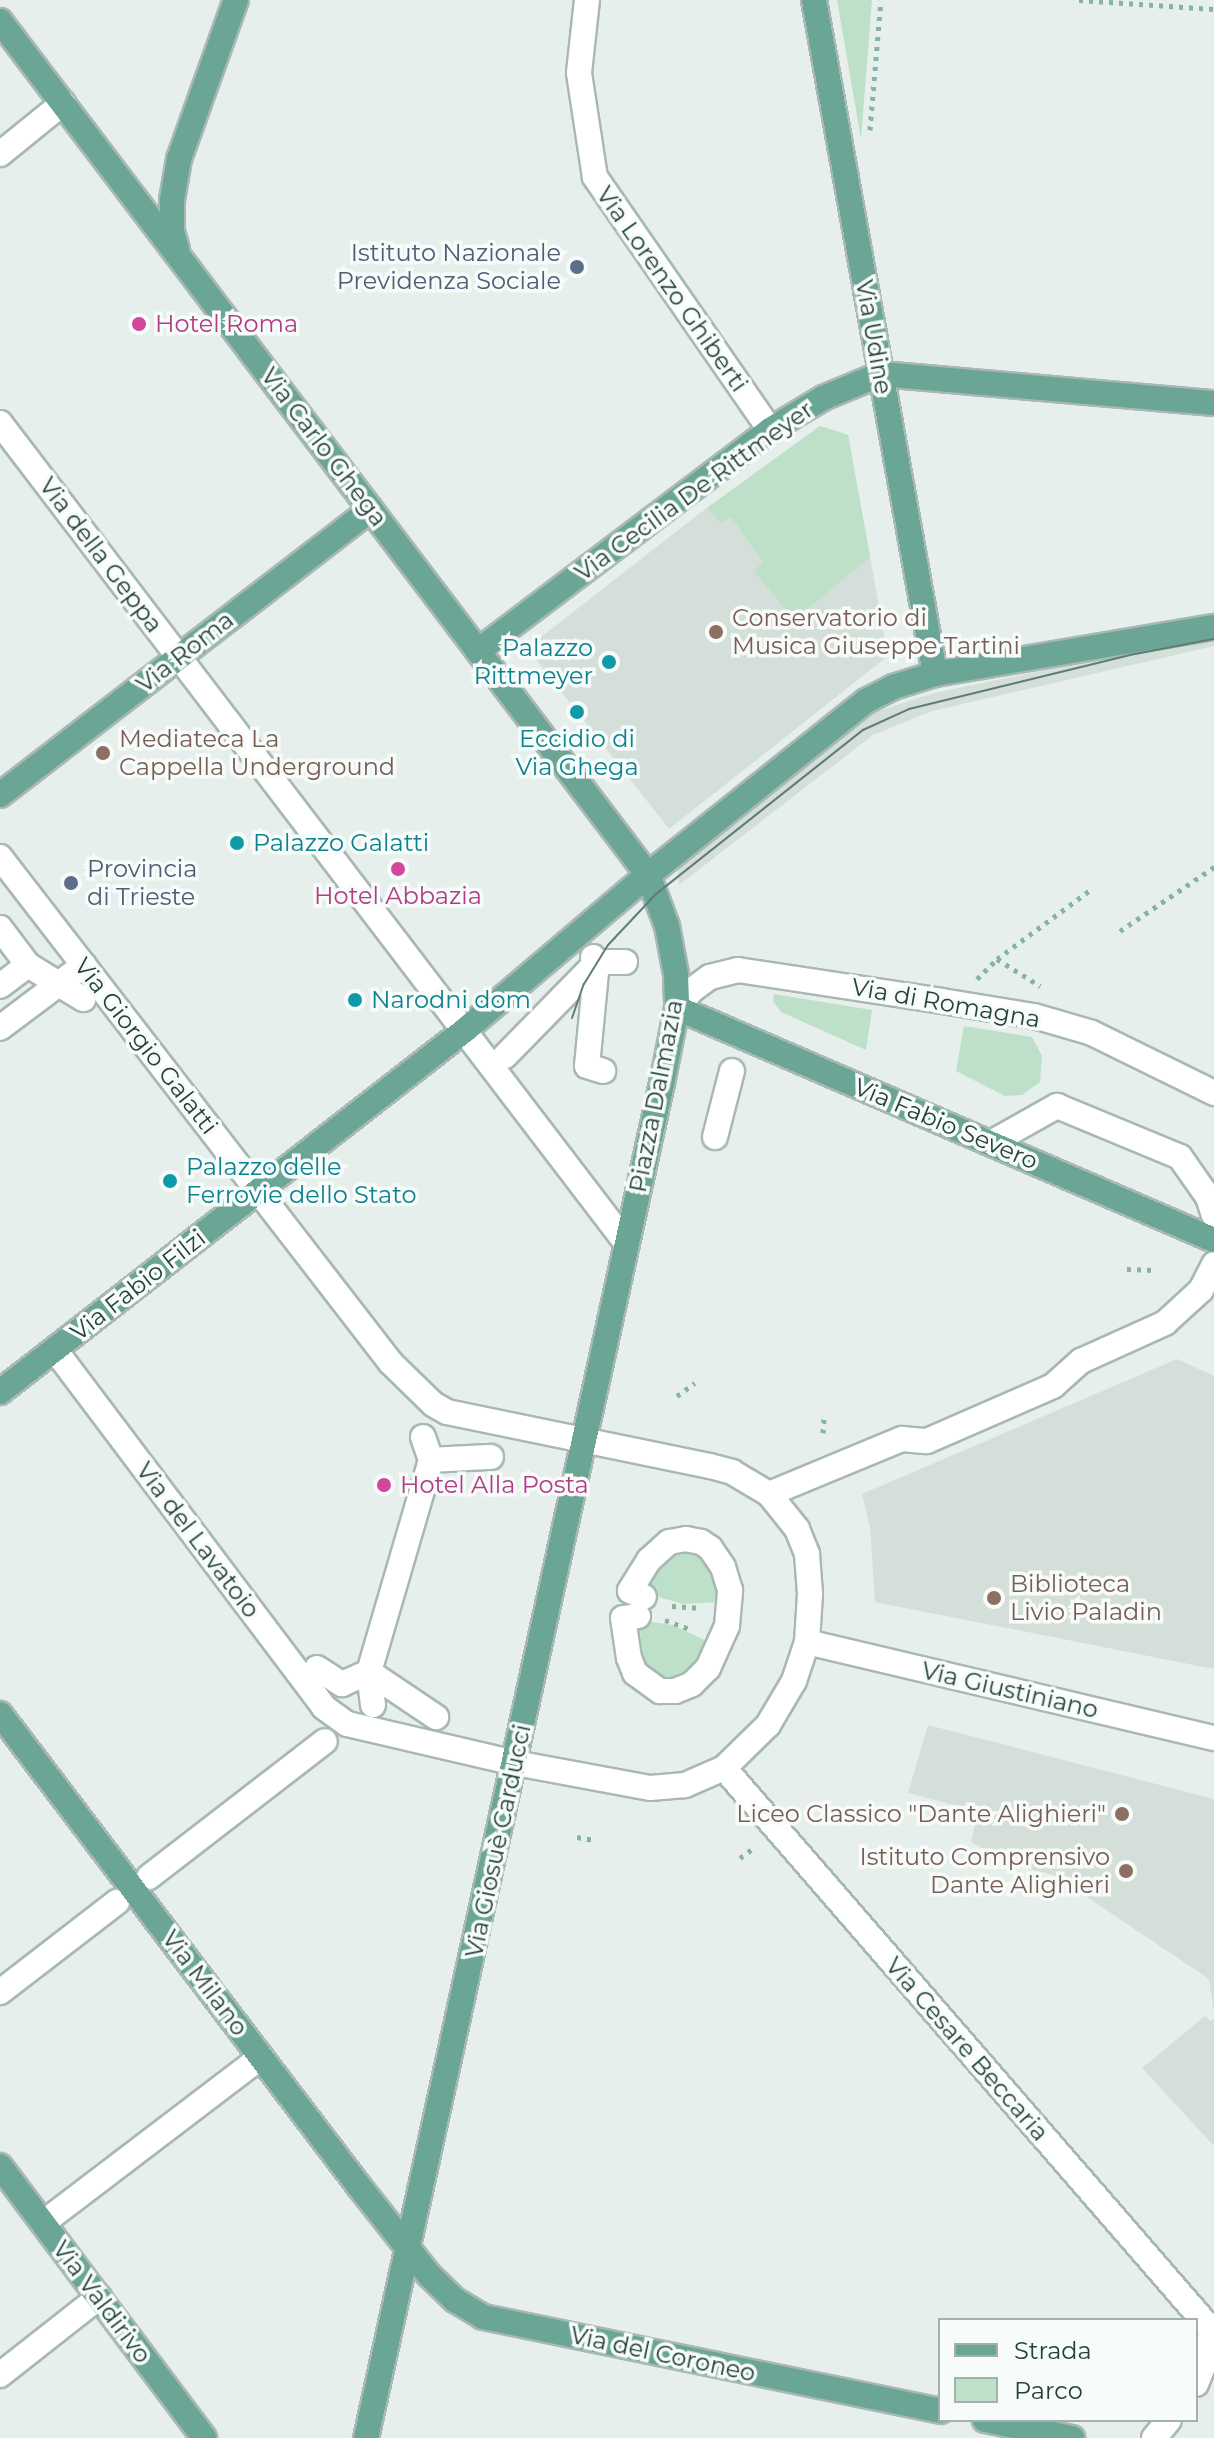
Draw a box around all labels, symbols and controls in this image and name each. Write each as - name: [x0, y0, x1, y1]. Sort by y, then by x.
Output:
- street label: Via Lorenzo Ghiberti: [590, 181, 754, 397]
- place label: Istituto Nazionale Previdenza Sociale: [337, 239, 561, 295]
- marker: Istituto Nazionale Previdenza Sociale: [568, 258, 586, 276]
- street label: Via Udine: [850, 278, 898, 396]
- place label: Hotel Roma: [155, 310, 298, 338]
- marker: Hotel Roma: [130, 315, 148, 333]
- street label: Via Carlo Ghega: [255, 362, 393, 532]
- street label: Via Cecilia De Rittmeyer: [569, 395, 819, 587]
- street label: Via della Geppa: [33, 472, 169, 638]
- place label: Conservatorio di Musica Giuseppe Tartini: [732, 604, 1020, 660]
- street label: Via Roma: [131, 605, 239, 699]
- marker: Conservatorio di Musica Giuseppe Tartini: [707, 623, 725, 641]
- place label: Palazzo Rittmeyer: [474, 634, 593, 690]
- marker: Palazzo Rittmeyer: [600, 653, 618, 671]
- marker: Eccidio di Via Ghega: [568, 703, 586, 721]
- place label: Mediateca La Cappella Underground: [119, 725, 395, 781]
- place label: Eccidio di Via Ghega: [515, 725, 639, 781]
- marker: Mediateca La Cappella Underground: [94, 744, 112, 762]
- place label: Palazzo Galatti: [253, 829, 429, 857]
- marker: Palazzo Galatti: [228, 834, 246, 852]
- place label: Provincia di Trieste: [87, 855, 197, 911]
- marker: Hotel Abbazia: [389, 860, 407, 878]
- marker: Provincia di Trieste: [62, 874, 80, 892]
- place label: Hotel Abbazia: [314, 882, 482, 910]
- street label: Via Giorgio Galatti: [68, 952, 224, 1140]
- street label: Via di Romagna: [849, 972, 1043, 1034]
- place label: Narodni dom: [371, 986, 531, 1014]
- marker: Narodni dom: [346, 991, 364, 1009]
- street label: Piazza Dalmazia: [623, 997, 689, 1195]
- street label: Via Fabio Severo: [850, 1072, 1042, 1176]
- place label: Palazzo delle Ferrovie dello Stato: [186, 1153, 416, 1209]
- marker: Palazzo delle Ferrovie dello Stato: [161, 1172, 179, 1190]
- street label: Via Fabio Filzi: [65, 1223, 211, 1347]
- street label: Via del Lavatoio: [130, 1457, 266, 1623]
- place label: Hotel Alla Posta: [400, 1471, 589, 1499]
- marker: Hotel Alla Posta: [375, 1476, 393, 1494]
- place label: Biblioteca Livio Paladin: [1010, 1570, 1162, 1626]
- marker: Biblioteca Livio Paladin: [985, 1589, 1003, 1607]
- street label: Via Giustiniano: [919, 1656, 1101, 1724]
- street label: Via Giosuè Carducci: [459, 1722, 537, 1960]
- place label: Liceo Classico "Dante Alighieri": [736, 1800, 1106, 1828]
- marker: Liceo Classico "Dante Alighieri": [1113, 1805, 1131, 1823]
- place label: Istituto Comprensivo Dante Alighieri: [859, 1843, 1110, 1899]
- marker: Istituto Comprensivo Dante Alighieri: [1117, 1862, 1135, 1880]
- street label: Via Milano: [156, 1925, 254, 2041]
- street label: Via Cesare Beccaria: [879, 1951, 1055, 2147]
- street label: Via Valdirivo: [47, 2235, 157, 2369]
- legend: [938, 2318, 1198, 2422]
- street label: Via del Coroneo: [568, 2320, 758, 2388]
- text: Strada: [1014, 2336, 1092, 2365]
- text: Parco: [1014, 2376, 1083, 2405]

